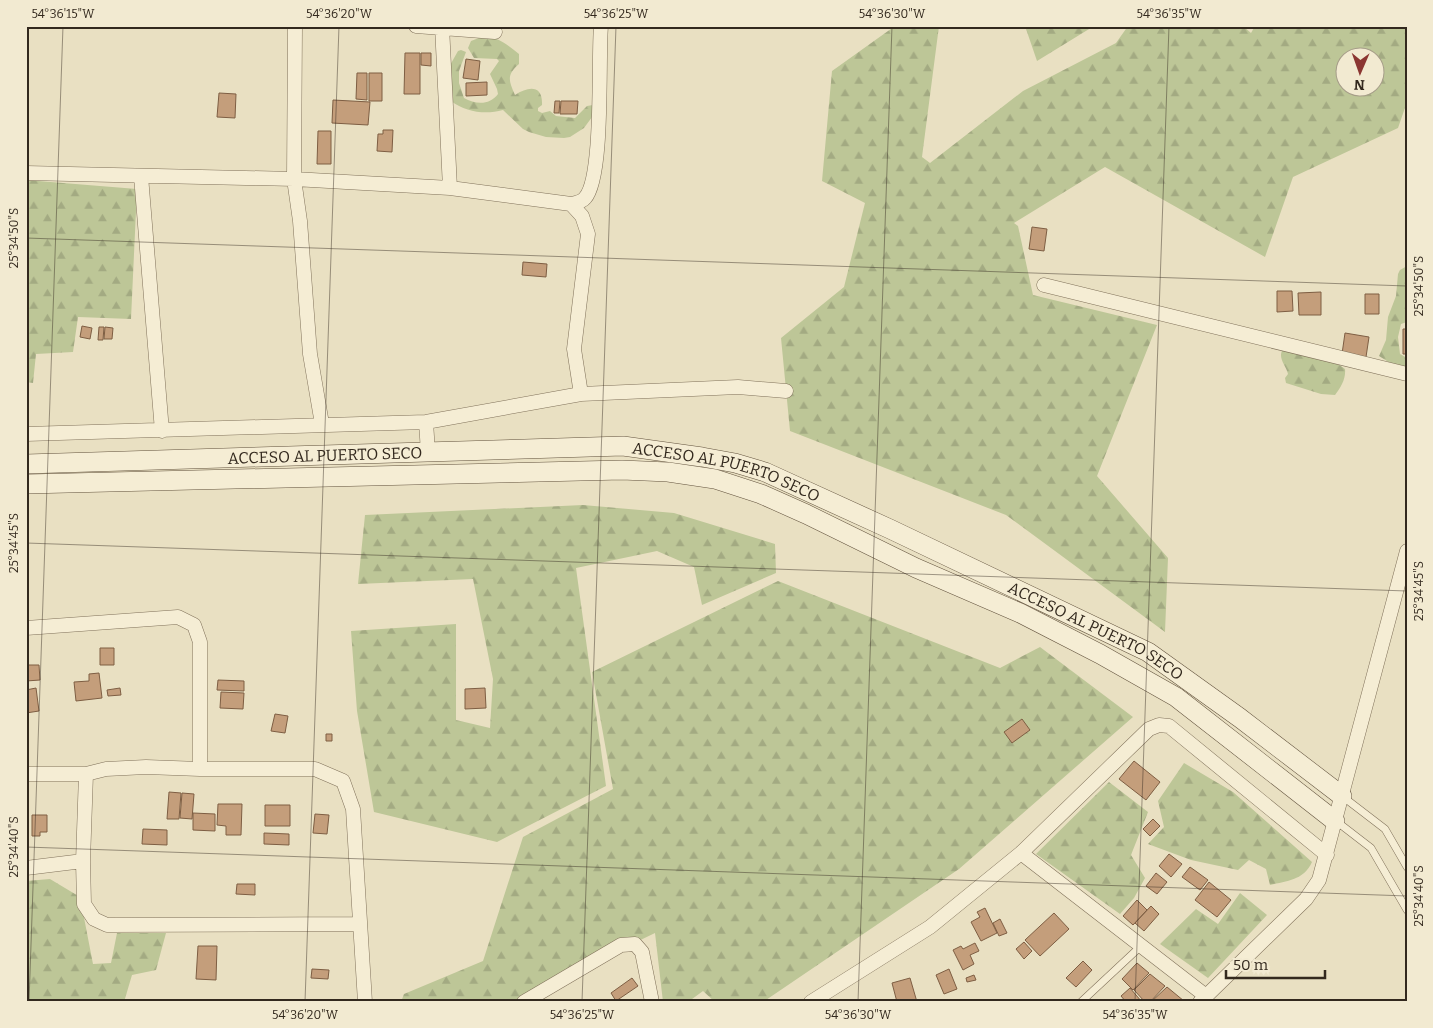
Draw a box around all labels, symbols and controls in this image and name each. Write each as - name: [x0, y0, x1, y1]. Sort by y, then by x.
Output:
- text: 54°36'15"W: [31, 7, 95, 21]
- text: 54°36'20"W: [306, 7, 373, 21]
- text: 54°36'25"W: [584, 7, 649, 21]
- text: 54°36'30"W: [859, 7, 926, 21]
- text: 54°36'35"W: [1136, 7, 1202, 21]
- north arrow: [1336, 48, 1386, 98]
- text: N: [1354, 76, 1365, 93]
- text: 25°34'50"S: [7, 208, 21, 268]
- text: 25°34'50"S: [1412, 256, 1426, 316]
- street label: ACCESO AL PUERTO SECO: [631, 438, 823, 505]
- street label: ACCESO AL PUERTO SECO: [227, 443, 423, 467]
- text: 25°34'45"S: [7, 513, 21, 573]
- text: 25°34'45"S: [1412, 561, 1426, 621]
- street label: ACCESO AL PUERTO SECO: [1005, 577, 1187, 684]
- text: 25°34'40"S: [7, 816, 21, 878]
- text: 25°34'40"S: [1412, 865, 1426, 927]
- scale bar: [1226, 948, 1324, 980]
- text: 50 m: [1233, 956, 1269, 974]
- text: 54°36'20"W: [272, 1008, 339, 1022]
- text: 54°36'25"W: [550, 1008, 615, 1022]
- text: 54°36'30"W: [825, 1008, 892, 1022]
- text: 54°36'35"W: [1102, 1008, 1168, 1022]

